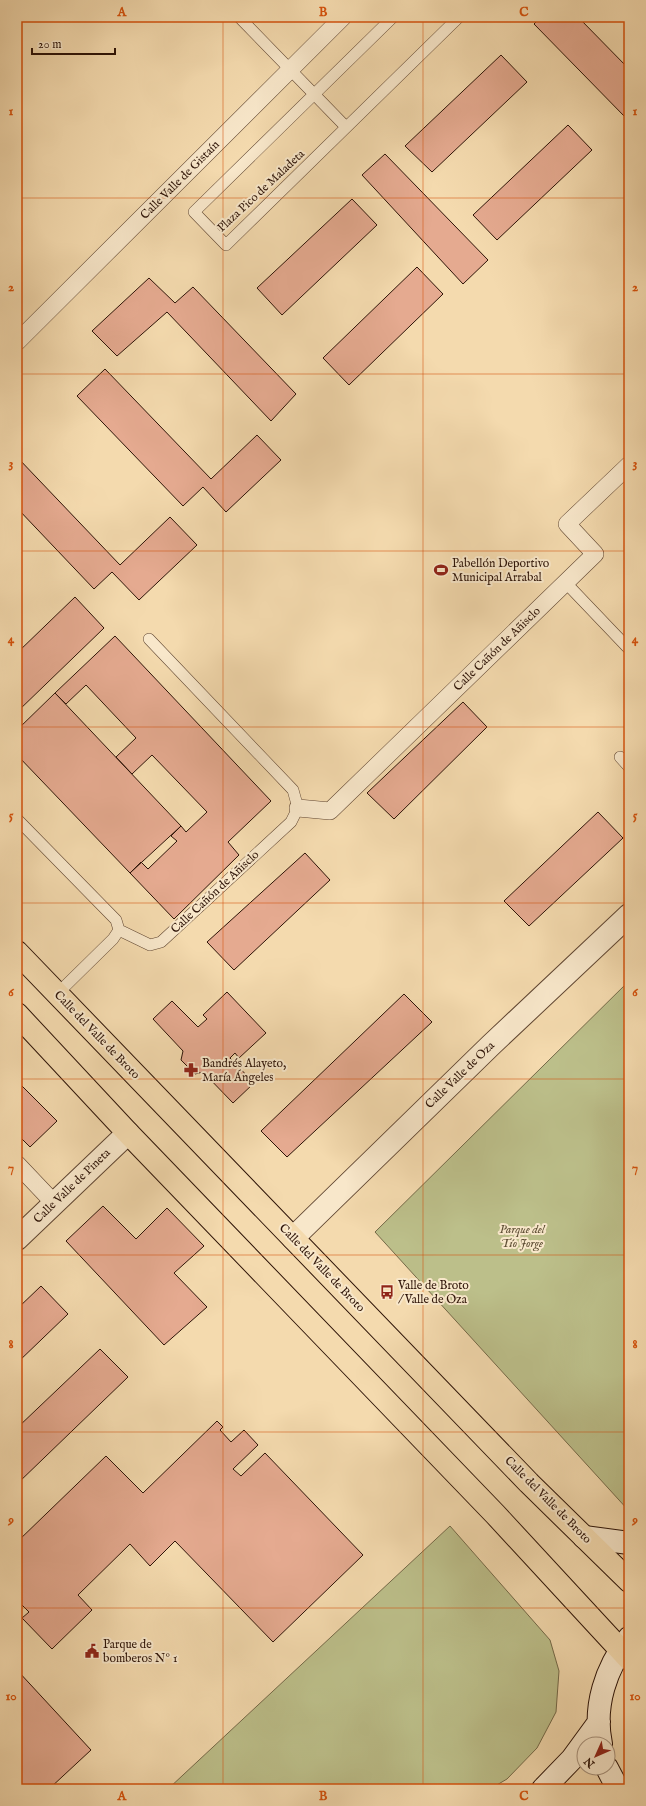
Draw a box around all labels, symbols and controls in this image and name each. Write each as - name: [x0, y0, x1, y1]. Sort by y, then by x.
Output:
- text: A: [117, 4, 128, 21]
- text: B: [319, 4, 328, 21]
- text: C: [519, 4, 529, 21]
- scale bar: [32, 30, 115, 56]
- text: 20 m: [38, 37, 61, 52]
- text: 1: [9, 103, 14, 120]
- text: 1: [633, 103, 638, 120]
- street label: Calle Valle de Gistaín: [137, 137, 223, 223]
- street label: Plaza Pico de Maladeta: [214, 146, 308, 235]
- text: 2: [8, 279, 14, 296]
- text: 2: [632, 279, 638, 296]
- text: 3: [9, 455, 14, 472]
- text: 3: [633, 455, 638, 472]
- place label: Pabellón Deportivo Municipal Arrabal: [452, 556, 550, 586]
- sports icon: Pabellón Deportivo Municipal Arrabal: [433, 562, 449, 578]
- street label: Calle Cañón de Añisclo: [450, 603, 544, 694]
- text: 4: [8, 631, 15, 648]
- text: 4: [632, 631, 639, 648]
- text: 5: [9, 807, 14, 824]
- text: 5: [633, 807, 638, 824]
- street label: Calle Cañón de Añisclo: [168, 847, 263, 937]
- text: 6: [8, 984, 14, 1001]
- text: 6: [632, 984, 638, 1001]
- street label: Calle del Valle de Broto: [51, 988, 143, 1083]
- street label: Calle Valle de Oza: [422, 1038, 498, 1112]
- place label: Bandrés Alayeto, María Ángeles: [202, 1056, 286, 1085]
- pharmacy icon: Bandrés Alayeto, María Ángeles: [183, 1062, 199, 1078]
- street label: Calle Valle de Pineta: [30, 1145, 114, 1227]
- text: 7: [8, 1160, 14, 1177]
- text: 7: [632, 1160, 638, 1177]
- street label: Calle del Valle de Broto: [276, 1221, 368, 1316]
- park label: Parque del Tío Jorge: [499, 1222, 546, 1252]
- place label: Valle de Broto / Valle de Oza: [397, 1278, 469, 1307]
- bus stop icon: Valle de Broto / Valle de Oza: [379, 1284, 395, 1300]
- text: 8: [8, 1336, 14, 1353]
- text: 8: [632, 1336, 638, 1353]
- street label: Calle del Valle de Broto: [501, 1453, 595, 1547]
- text: 9: [7, 1512, 14, 1529]
- text: 9: [631, 1512, 638, 1529]
- place label: Parque de bomberos Nº 1: [103, 1637, 177, 1666]
- public building icon: Parque de bomberos Nº 1: [84, 1643, 100, 1659]
- text: 10: [5, 1688, 17, 1705]
- text: 10: [629, 1688, 641, 1705]
- north arrow: [576, 1736, 616, 1776]
- text: N: [581, 1754, 599, 1771]
- text: A: [117, 1788, 128, 1805]
- text: B: [319, 1788, 328, 1805]
- text: C: [519, 1788, 529, 1805]

